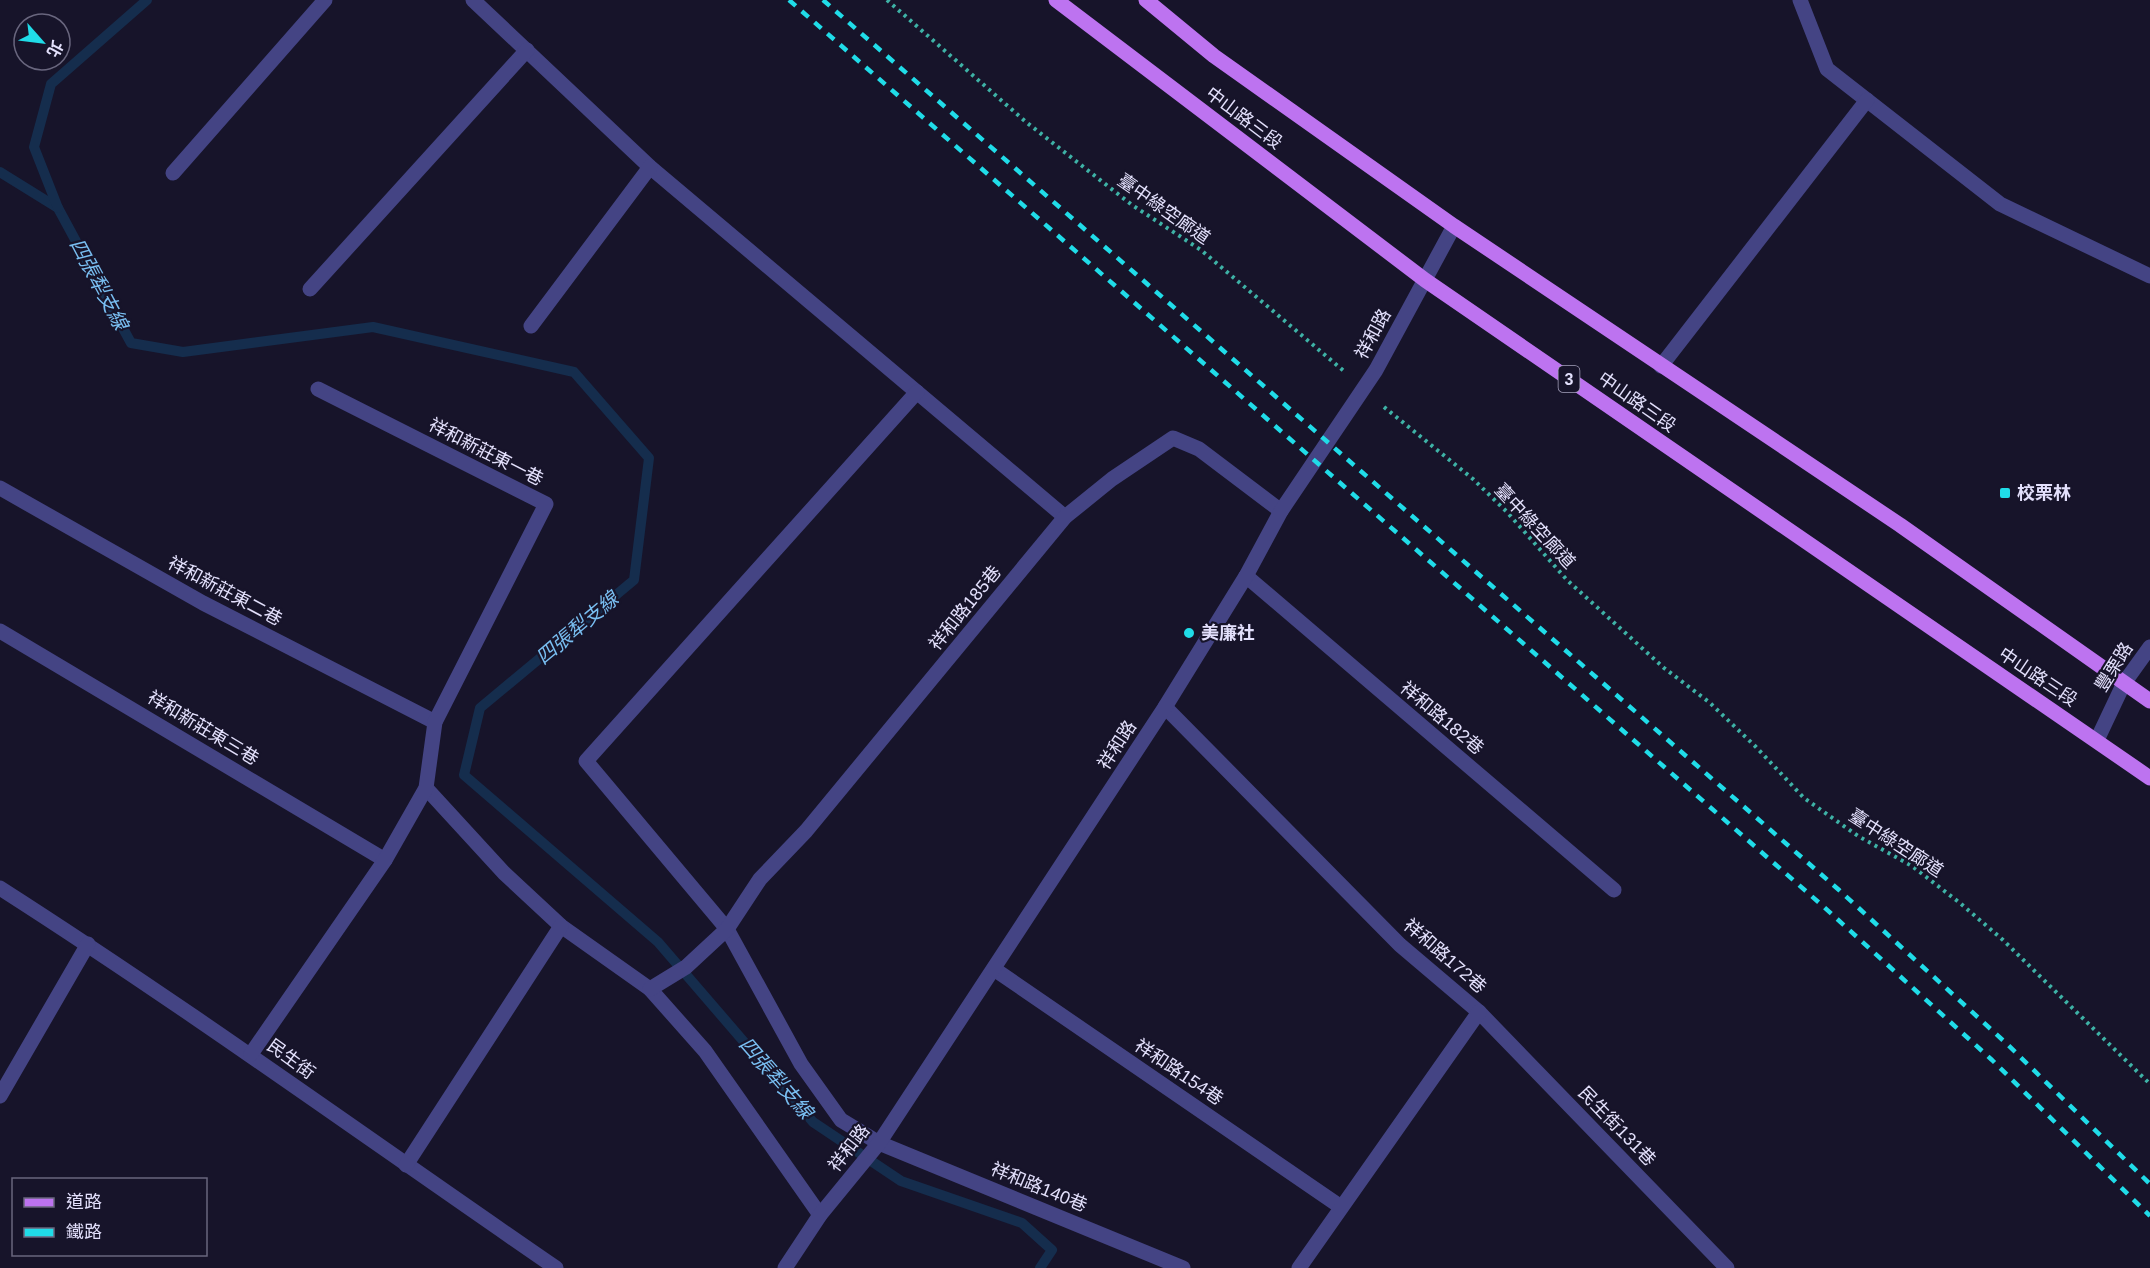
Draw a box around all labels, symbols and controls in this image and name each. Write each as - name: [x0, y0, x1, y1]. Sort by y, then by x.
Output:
- north arrow: [12, 12, 72, 72]
- text: 北: [44, 38, 66, 60]
- street label: 中山路三段: [1202, 83, 1286, 153]
- street label: 臺中綠空廊道: [1114, 170, 1214, 248]
- water label: 四張犁支線: [66, 235, 133, 335]
- street label: 祥和路: [1351, 306, 1395, 362]
- road number: 3: [1558, 366, 1580, 392]
- street label: 中山路三段: [1594, 368, 1680, 436]
- street label: 祥和新莊東一巷: [425, 414, 547, 490]
- street label: 臺中綠空廊道: [1491, 480, 1579, 572]
- place label: 校栗林: [2017, 483, 2071, 503]
- marker: 校栗林: [1998, 486, 2012, 500]
- street label: 祥和新莊東二巷: [165, 553, 285, 629]
- street label: 祥和路185巷: [925, 562, 1005, 654]
- water label: 四張犁支線: [532, 586, 624, 669]
- place label: 美廉社: [1201, 623, 1255, 643]
- marker: 美廉社: [1182, 626, 1196, 640]
- street label: 豐栗路: [2091, 639, 2137, 695]
- street label: 中山路三段: [1995, 644, 2081, 710]
- street label: 祥和路182巷: [1396, 678, 1488, 758]
- street label: 祥和新莊東三巷: [144, 687, 262, 769]
- street label: 祥和路: [1094, 717, 1140, 773]
- street label: 臺中綠空廊道: [1845, 805, 1947, 881]
- street label: 祥和路172巷: [1400, 915, 1490, 997]
- water label: 四張犁支線: [735, 1033, 818, 1124]
- street label: 民生街: [263, 1035, 319, 1083]
- street label: 祥和路154巷: [1131, 1035, 1227, 1109]
- street label: 民生街131巷: [1574, 1082, 1660, 1170]
- street label: 祥和路: [824, 1121, 874, 1175]
- street label: 祥和路140巷: [988, 1159, 1090, 1215]
- legend: [12, 1178, 207, 1256]
- text: 道路: [66, 1192, 102, 1212]
- text: 鐵路: [66, 1222, 102, 1242]

